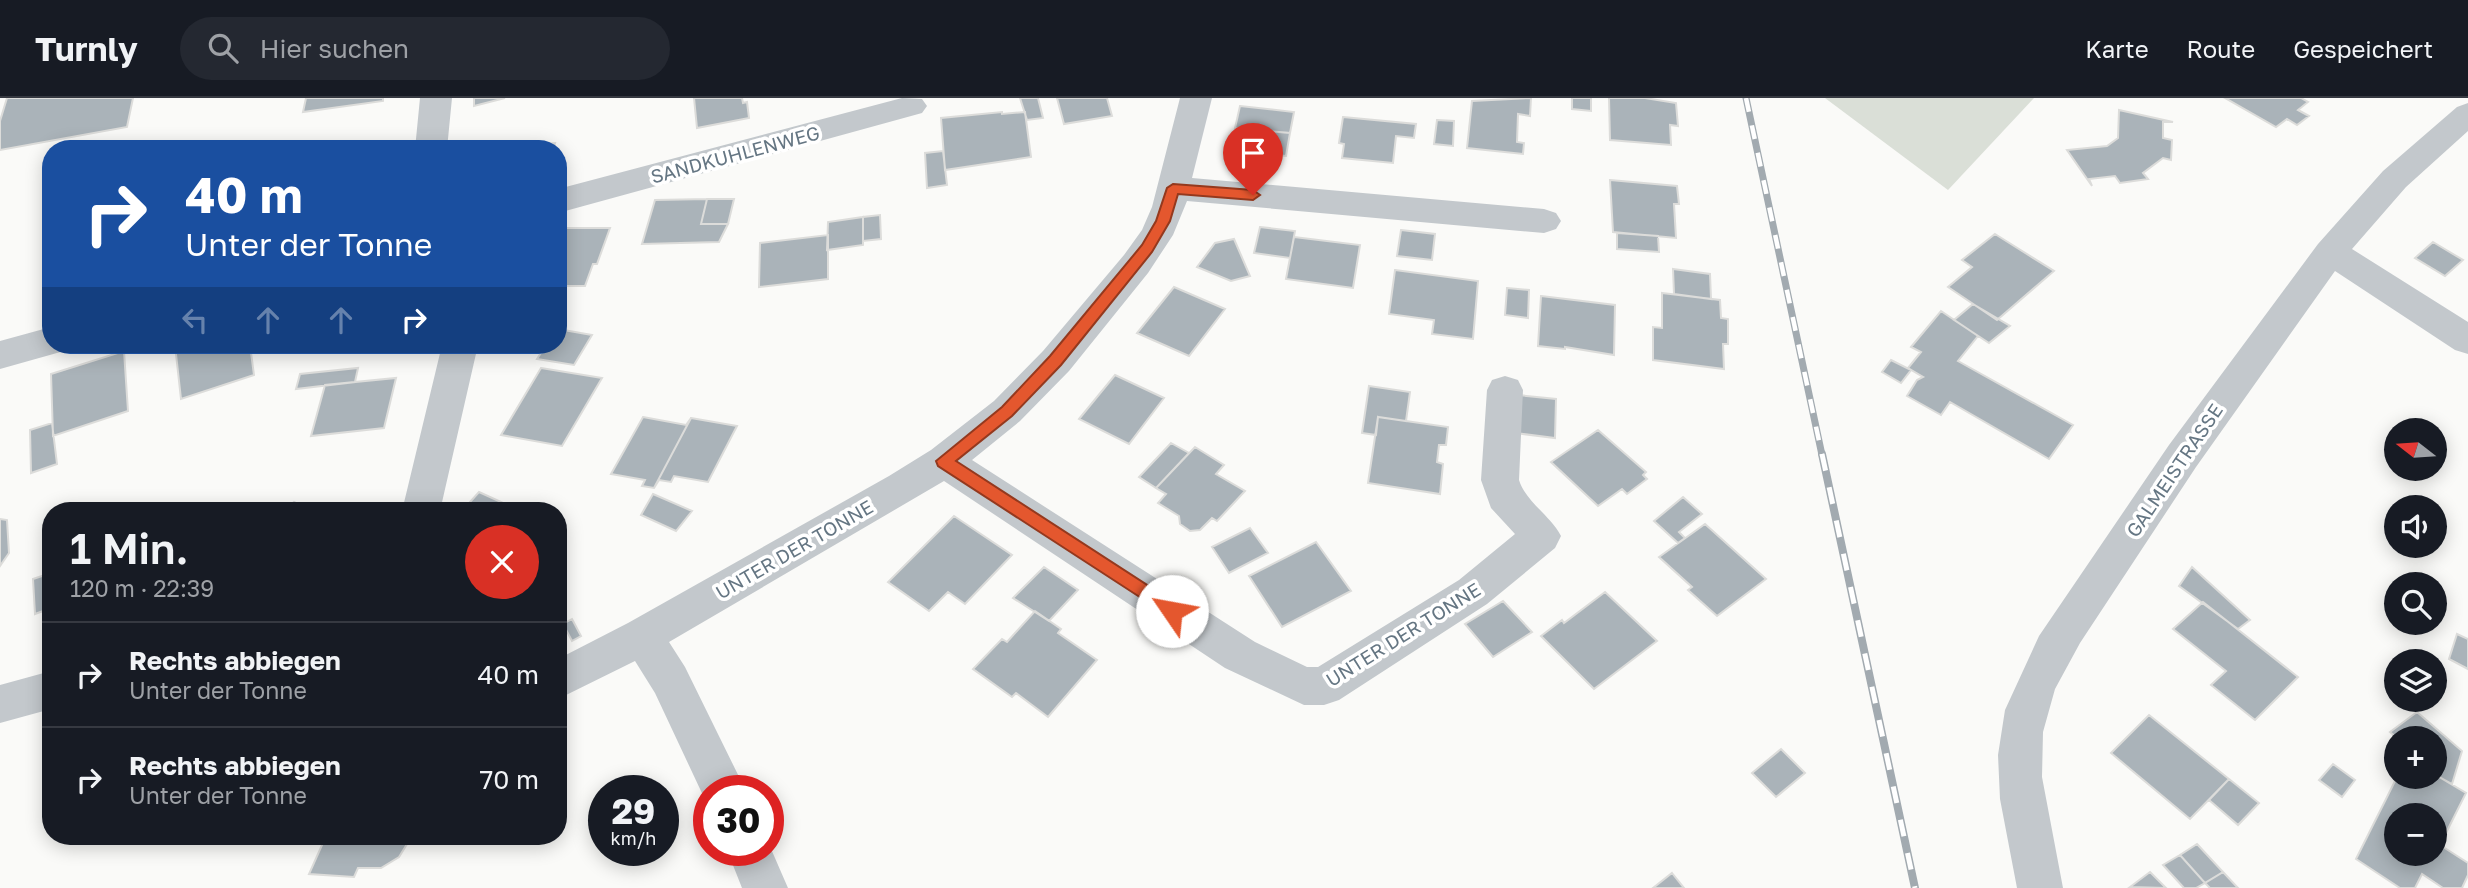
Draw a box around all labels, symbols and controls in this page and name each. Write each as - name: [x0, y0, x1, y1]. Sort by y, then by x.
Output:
- search box: [180, 17, 670, 80]
- text: Turnly: [35, 29, 138, 68]
- icon: search: [204, 29, 242, 67]
- text: Hier suchen: [260, 33, 409, 64]
- text: Karte: [2085, 34, 2149, 63]
- text: Route: [2187, 34, 2255, 63]
- text: Gespeichert: [2293, 34, 2433, 63]
- street label: SANDKUHLENWEG: [648, 120, 822, 188]
- pin: [1223, 123, 1283, 195]
- icon: arrive: [1234, 134, 1272, 172]
- text: 40 m: [185, 165, 303, 224]
- icon: right: [70, 168, 161, 259]
- text: Unter der Tonne: [185, 225, 432, 263]
- icon: left: [176, 301, 214, 339]
- icon: ahead: [249, 301, 287, 339]
- icon: ahead: [322, 301, 360, 339]
- icon: right: [395, 301, 433, 339]
- street label: GALMEISTRASSE: [2121, 399, 2227, 541]
- north arrow: [2384, 418, 2446, 481]
- map controls: [2384, 418, 2447, 866]
- street label: UNTER DER TONNE: [711, 495, 877, 603]
- button: sound: [2384, 495, 2447, 558]
- text: 1 Min.: [70, 523, 188, 573]
- button: close: [465, 525, 539, 599]
- button: search: [2384, 572, 2447, 635]
- text: 120 m · 22:39: [70, 574, 214, 602]
- position arrow: [1135, 574, 1209, 648]
- street label: UNTER DER TONNE: [1321, 577, 1485, 691]
- text: Rechts abbiegen: [129, 645, 341, 676]
- button: layers: [2384, 649, 2447, 712]
- icon: right: [70, 656, 108, 694]
- text: 40 m: [478, 659, 539, 690]
- text: Unter der Tonne: [129, 676, 307, 704]
- button: +: [2384, 726, 2447, 789]
- text: Rechts abbiegen: [129, 750, 341, 781]
- icon: right: [70, 761, 108, 799]
- text: 70 m: [480, 764, 539, 795]
- speed limit sign: 30: [693, 775, 784, 866]
- text: Unter der Tonne: [129, 781, 307, 809]
- text: 29: [612, 790, 655, 832]
- button: −: [2384, 803, 2447, 866]
- text: km/h: [611, 827, 656, 849]

